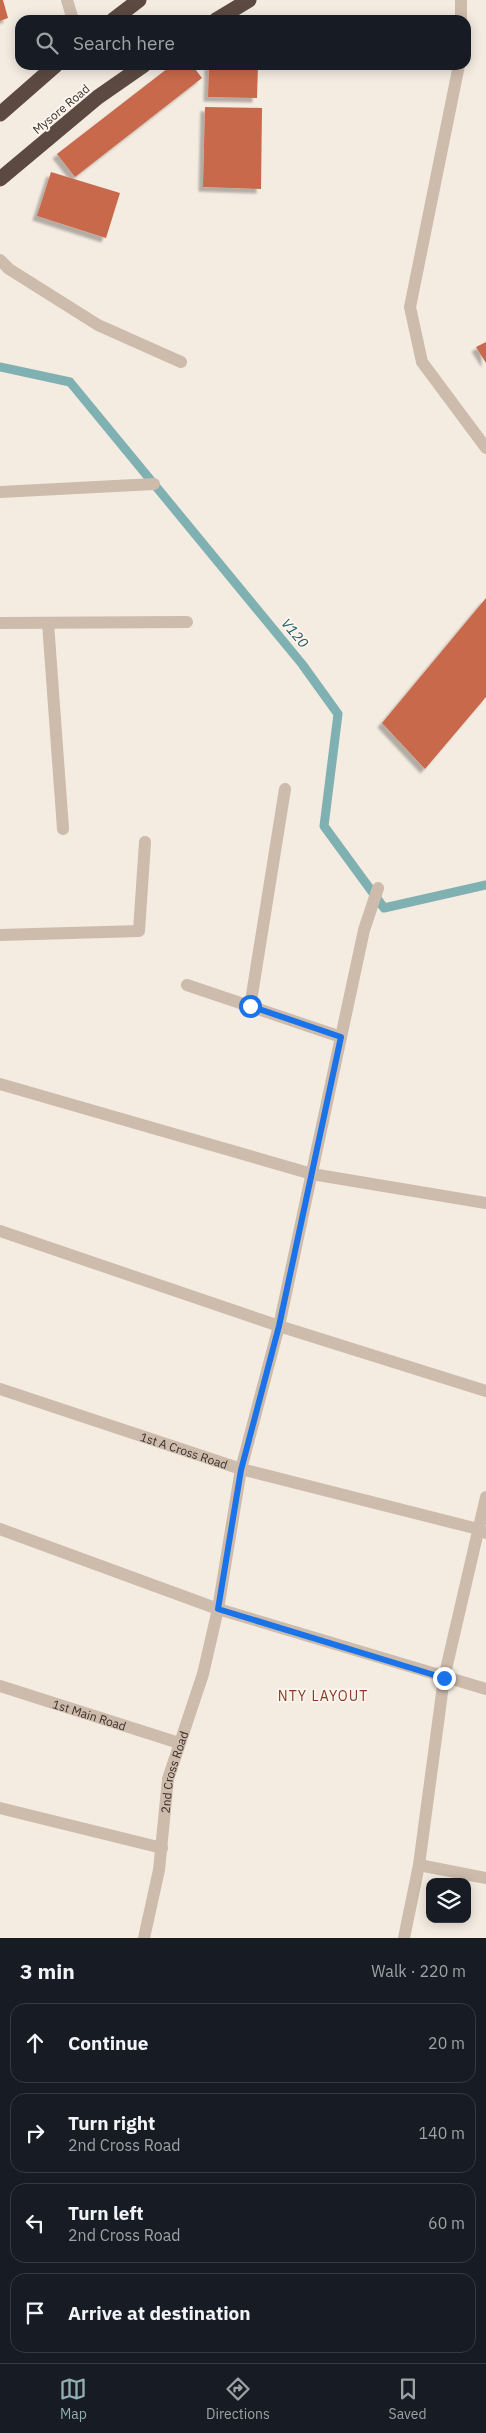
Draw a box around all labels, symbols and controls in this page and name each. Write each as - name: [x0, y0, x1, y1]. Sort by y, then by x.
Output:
- search box: [15, 15, 471, 70]
- icon: search: [33, 29, 61, 57]
- text: Search here: [73, 31, 175, 55]
- street label: Mysore Road: [30, 81, 92, 137]
- water label: V120: [277, 614, 313, 652]
- route start: [239, 995, 262, 1018]
- street label: 1st A Cross Road: [138, 1429, 230, 1472]
- route end: [433, 1667, 456, 1690]
- district label: NTY LAYOUT: [278, 1687, 368, 1705]
- street label: 1st Main Road: [51, 1696, 128, 1733]
- street label: 2nd Cross Road: [157, 1729, 191, 1814]
- map controls: [426, 1878, 471, 1923]
- button: layers: [426, 1878, 471, 1923]
- text: 3 min: [20, 1957, 75, 1985]
- text: Walk · 220 m: [371, 1961, 466, 1981]
- icon: ahead: [21, 2029, 49, 2057]
- text: Continue: [68, 2031, 148, 2055]
- text: 20 m: [428, 2033, 465, 2053]
- text: Turn right: [68, 2111, 155, 2135]
- icon: right: [21, 2119, 49, 2147]
- text: 140 m: [418, 2123, 465, 2143]
- text: 2nd Cross Road: [68, 2135, 180, 2155]
- text: Turn left: [68, 2201, 144, 2225]
- icon: left: [21, 2209, 49, 2237]
- text: 60 m: [428, 2213, 465, 2233]
- text: 2nd Cross Road: [68, 2225, 180, 2245]
- icon: arrive: [21, 2299, 49, 2327]
- text: Arrive at destination: [68, 2301, 251, 2325]
- tab: Map: [59, 2375, 87, 2423]
- tab: Directions: [206, 2375, 270, 2423]
- tab: Saved: [389, 2375, 427, 2423]

